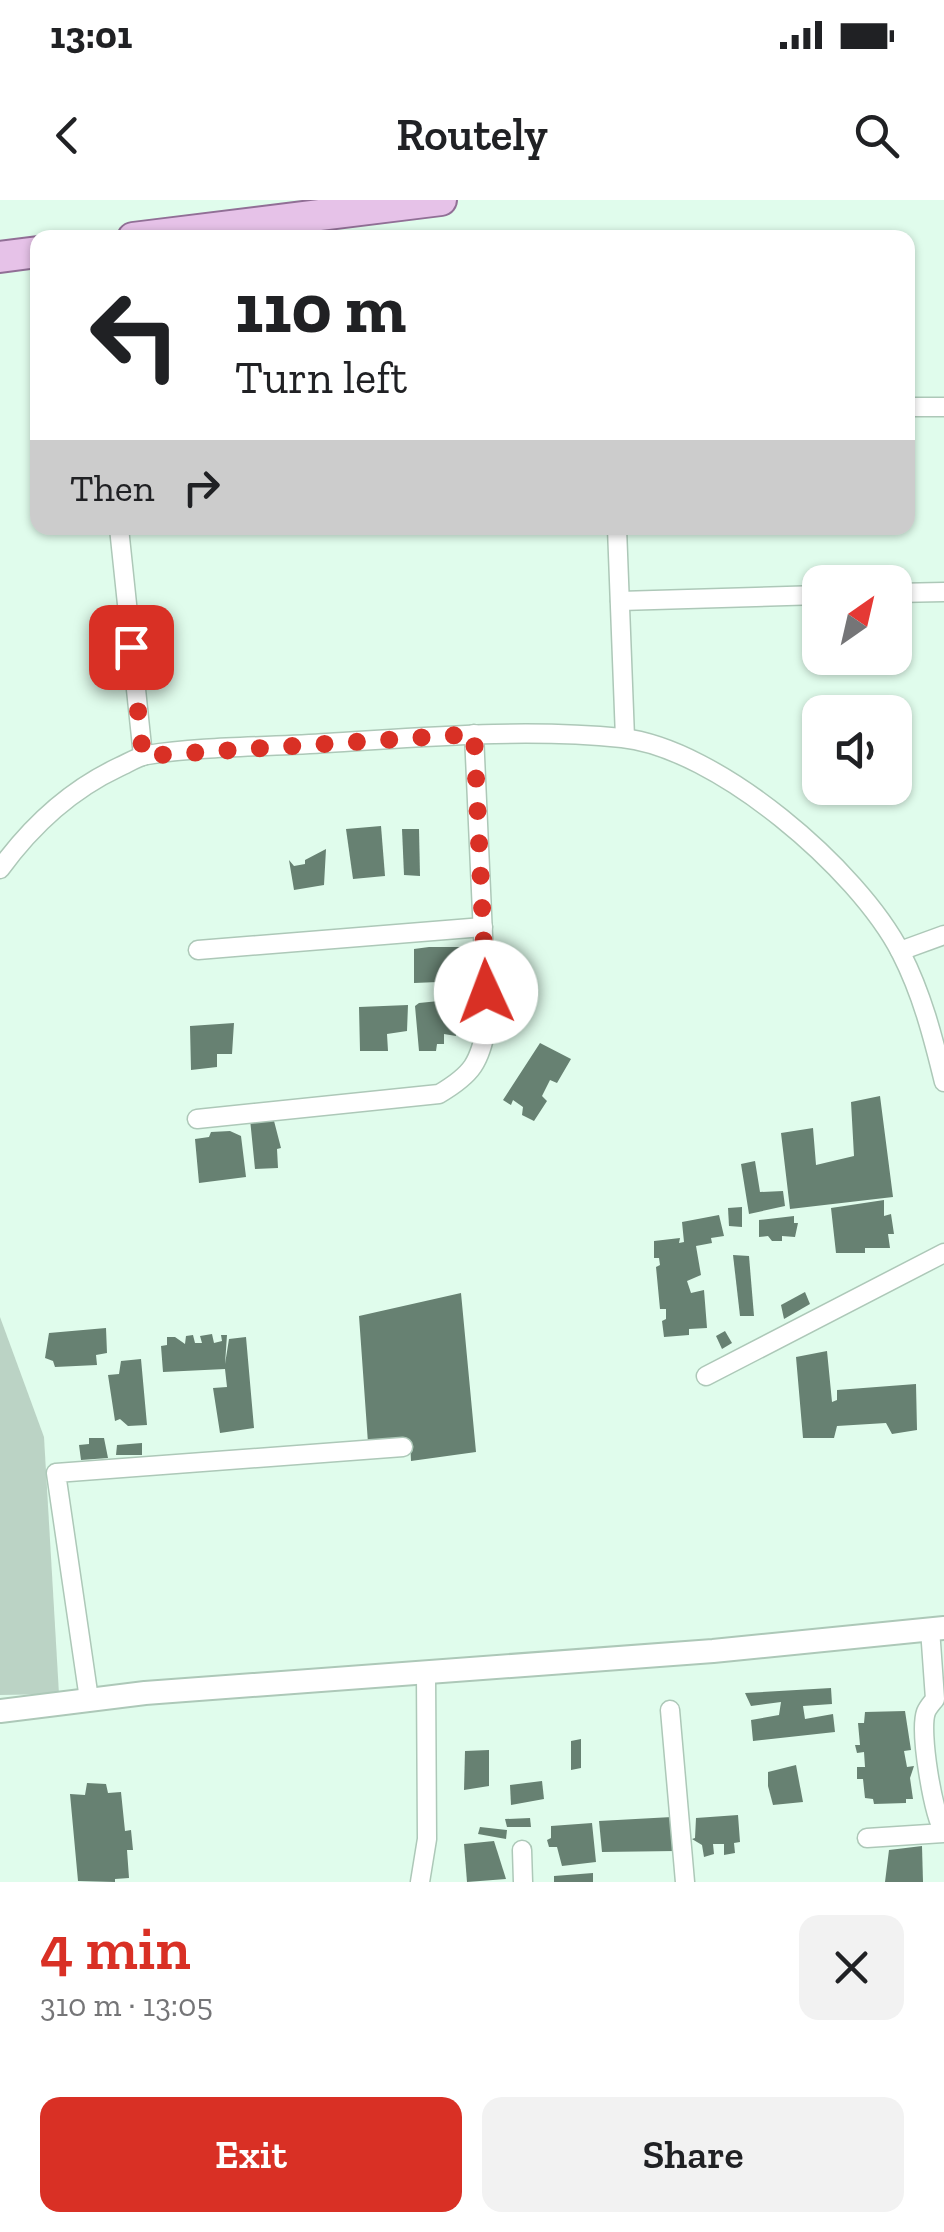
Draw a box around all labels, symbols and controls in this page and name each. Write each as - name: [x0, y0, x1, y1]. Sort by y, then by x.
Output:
- text: 13:01: [50, 12, 132, 58]
- icon: back: [40, 108, 95, 163]
- text: Routely: [396, 108, 548, 162]
- icon: search: [849, 108, 904, 163]
- text: 110 m: [235, 266, 406, 350]
- icon: left: [70, 270, 200, 400]
- text: Turn left: [235, 351, 407, 405]
- icon: right: [174, 460, 229, 515]
- text: Then: [70, 465, 154, 511]
- north arrow: [802, 565, 912, 675]
- map controls: [802, 565, 912, 805]
- pin: [89, 605, 174, 690]
- icon: arrive: [104, 620, 159, 675]
- button: sound: [802, 695, 912, 805]
- position arrow: [434, 940, 538, 1044]
- text: 4 min: [40, 1912, 191, 1984]
- button: close: [799, 1915, 904, 2020]
- text: 310 m · 13:05: [40, 1986, 213, 2024]
- button: Exit: [40, 2097, 462, 2212]
- button: Share: [482, 2097, 904, 2212]

